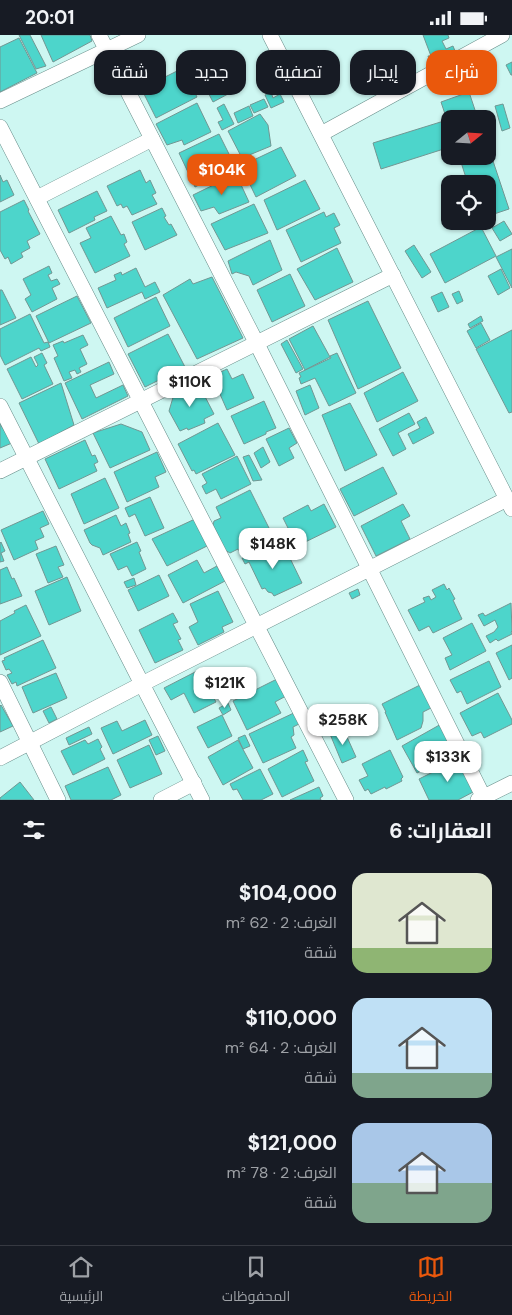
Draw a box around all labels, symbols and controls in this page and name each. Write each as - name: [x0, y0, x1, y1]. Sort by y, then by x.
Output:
- text: 20:01: [25, 5, 74, 30]
- chip: شقة: [94, 50, 166, 95]
- chip: جديد: [176, 50, 246, 95]
- chip: تصفية: [256, 50, 340, 95]
- chip: إيجار: [350, 50, 416, 95]
- chip: شراء: [426, 50, 497, 95]
- north arrow: [441, 110, 496, 165]
- map controls: [441, 110, 496, 230]
- pin: $104K: [187, 154, 257, 196]
- text: $104K: [198, 159, 246, 180]
- button: locate: [441, 175, 496, 230]
- pin: $110K: [155, 365, 225, 408]
- text: $110K: [168, 371, 212, 392]
- pin: $148K: [238, 527, 308, 570]
- text: $148K: [250, 533, 296, 554]
- pin: $121K: [190, 667, 260, 709]
- text: $121K: [205, 672, 246, 693]
- pin: $258K: [308, 703, 378, 746]
- text: $258K: [318, 709, 368, 730]
- pin: $133K: [413, 741, 483, 783]
- text: $133K: [425, 746, 471, 767]
- icon: filters: [20, 816, 48, 844]
- text: العقارات: 6: [389, 817, 492, 845]
- text: $104,000: [239, 879, 337, 907]
- icon: home: [392, 893, 452, 953]
- text: الغرف: 2 · 62 m²: [226, 912, 337, 933]
- text: شقة: [304, 942, 337, 963]
- text: $110,000: [245, 1004, 337, 1032]
- icon: home: [392, 1018, 452, 1078]
- text: الغرف: 2 · 64 m²: [225, 1037, 337, 1058]
- text: شقة: [304, 1067, 337, 1088]
- text: $121,000: [247, 1129, 337, 1157]
- icon: home: [392, 1143, 452, 1203]
- text: الغرف: 2 · 78 m²: [227, 1162, 337, 1183]
- text: شقة: [304, 1192, 337, 1213]
- tab: الرئيسية: [59, 1253, 103, 1309]
- tab: المحفوظات: [222, 1253, 290, 1309]
- tab: الخريطة: [409, 1253, 453, 1309]

